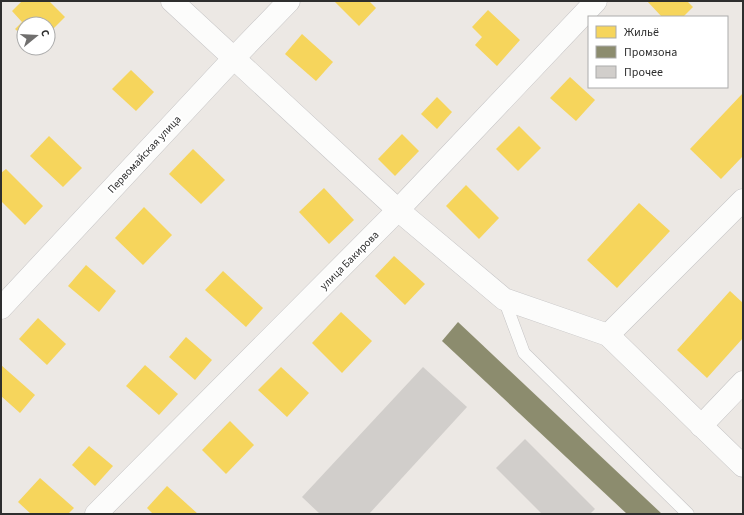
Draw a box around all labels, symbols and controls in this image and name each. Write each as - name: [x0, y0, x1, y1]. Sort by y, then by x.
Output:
- north arrow: [16, 16, 56, 56]
- legend: [588, 16, 728, 88]
- text: Жильё: [624, 24, 659, 41]
- text: С: [37, 28, 53, 39]
- text: Промзона: [624, 44, 677, 61]
- text: Прочее: [624, 64, 663, 81]
- street label: Первомайская улица: [104, 112, 184, 197]
- street label: улица Бакирова: [317, 228, 382, 293]

